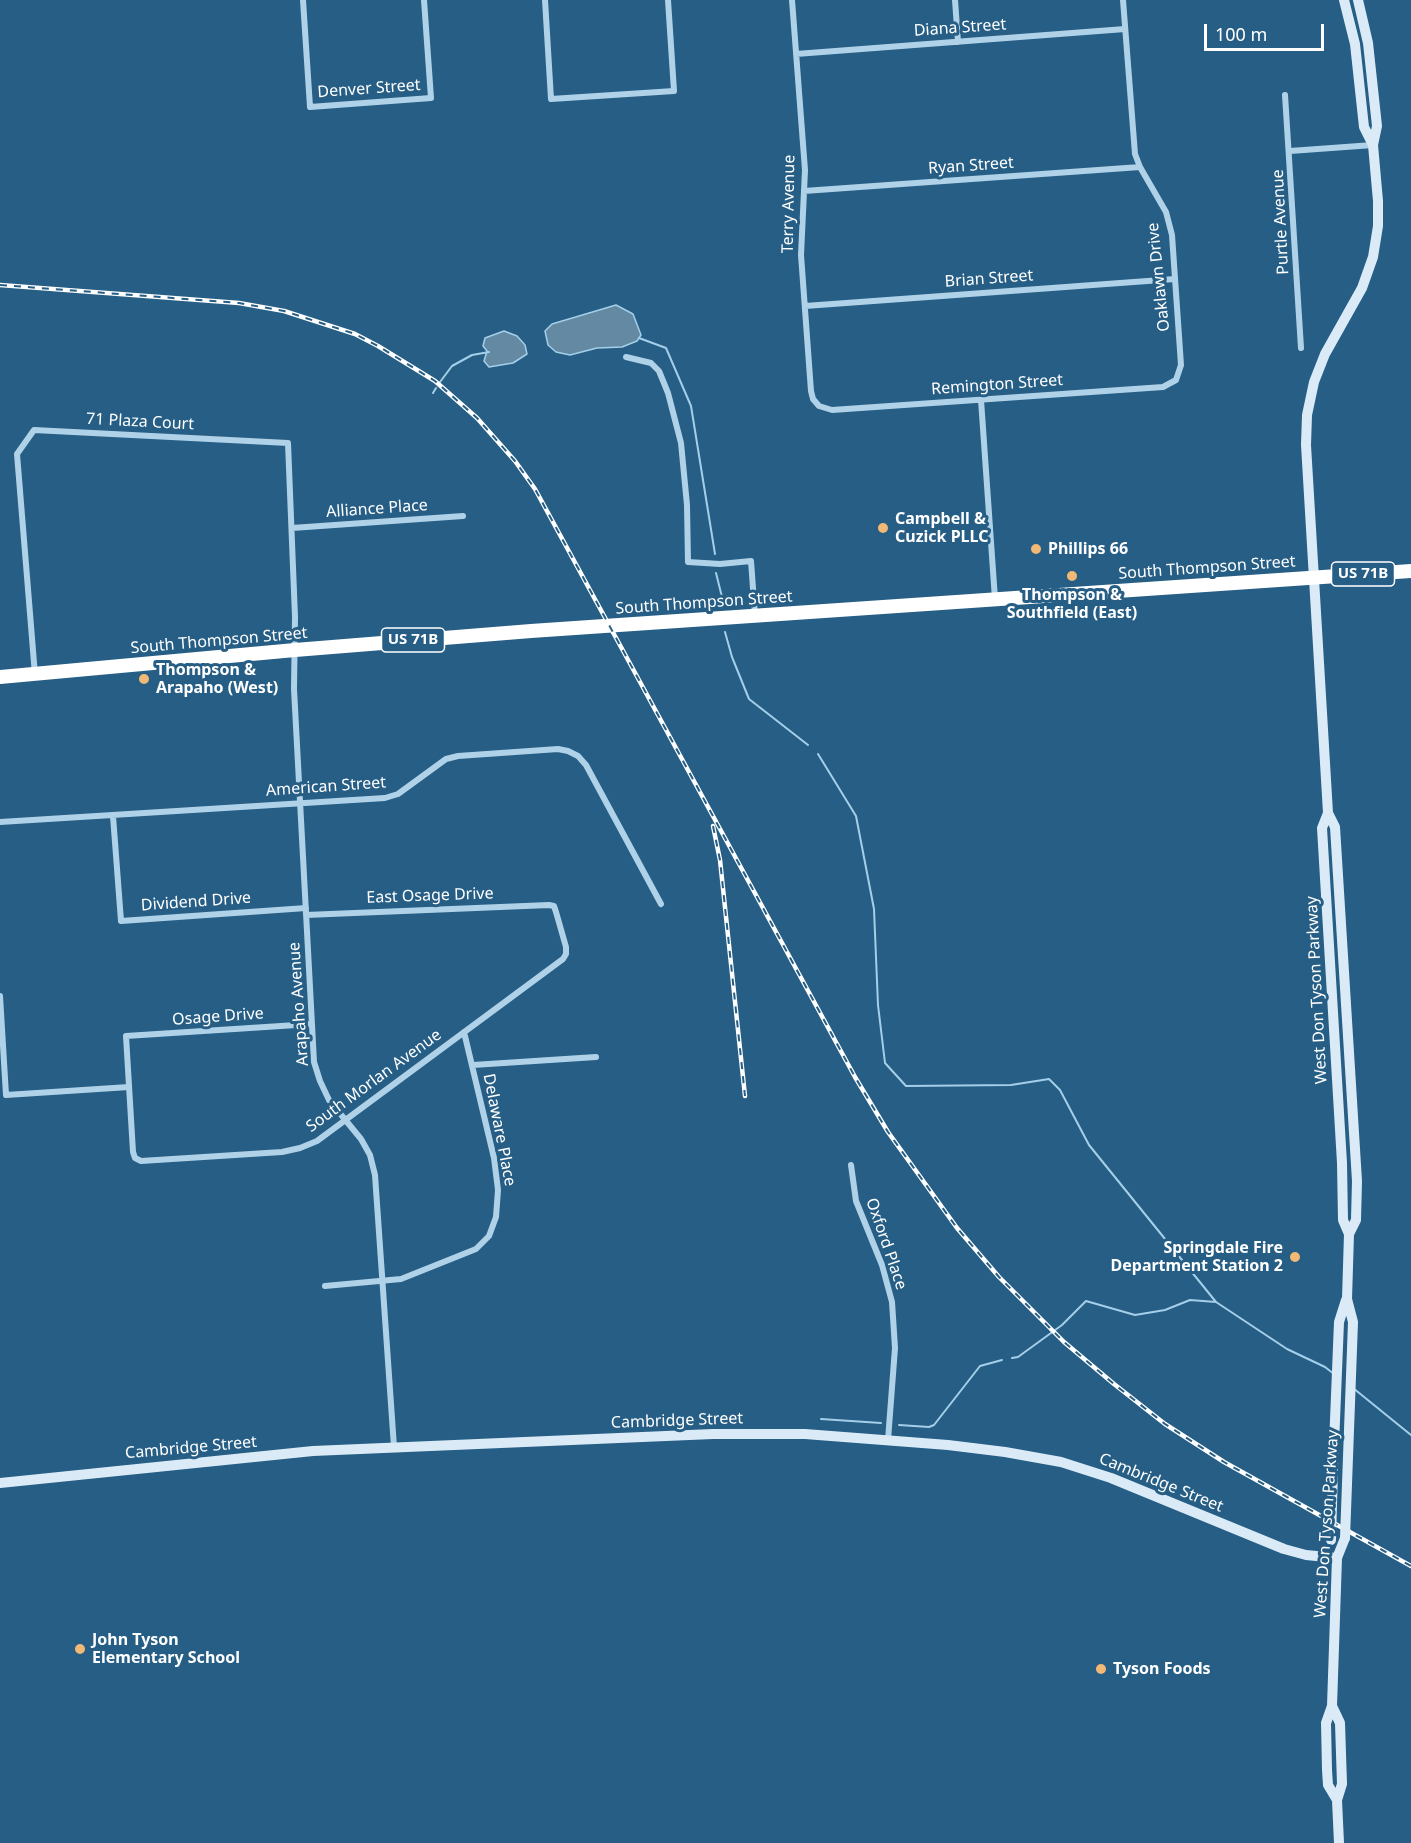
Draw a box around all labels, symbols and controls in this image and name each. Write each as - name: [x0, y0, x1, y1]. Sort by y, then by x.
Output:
- scale bar: [1207, 12, 1327, 50]
- street label: Diana Street: [913, 15, 1007, 41]
- text: 100 m: [1215, 22, 1267, 46]
- street label: Denver Street: [317, 76, 421, 102]
- street label: Ryan Street: [928, 153, 1014, 179]
- street label: Terry Avenue: [779, 155, 799, 253]
- street label: Purtle Avenue: [1269, 169, 1293, 275]
- street label: Oaklawn Drive: [1144, 222, 1174, 332]
- street label: Brian Street: [944, 266, 1034, 292]
- street label: Remington Street: [931, 371, 1063, 399]
- street label: 71 Plaza Court: [86, 410, 194, 434]
- street label: Alliance Place: [326, 496, 428, 522]
- place label: Campbell & Cuzick PLLC: [895, 509, 988, 547]
- marker: Campbell & Cuzick PLLC: [876, 521, 890, 535]
- place label: Phillips 66: [1048, 539, 1128, 559]
- marker: Phillips 66: [1029, 542, 1043, 556]
- street label: South Thompson Street: [1118, 552, 1296, 584]
- road number: US 71B: [1332, 562, 1394, 586]
- marker: Thompson & Southfield (East): [1065, 569, 1079, 583]
- place label: Thompson & Southfield (East): [1007, 585, 1137, 623]
- street label: South Thompson Street: [615, 587, 793, 619]
- street label: South Thompson Street: [130, 624, 308, 658]
- road number: US 71B: [382, 628, 444, 652]
- place label: Thompson & Arapaho (West): [156, 660, 278, 698]
- marker: Thompson & Arapaho (West): [137, 672, 151, 686]
- street label: American Street: [265, 773, 387, 801]
- street label: East Osage Drive: [366, 884, 494, 908]
- street label: Dividend Drive: [140, 889, 252, 915]
- street label: West Don Tyson Parkway: [1302, 896, 1332, 1084]
- street label: Arapaho Avenue: [285, 941, 313, 1067]
- street label: Osage Drive: [172, 1004, 264, 1030]
- street label: South Morlan Avenue: [303, 1026, 445, 1136]
- street label: Delaware Place: [479, 1072, 519, 1188]
- street label: Oxford Place: [861, 1196, 911, 1292]
- place label: Springdale Fire Department Station 2: [1111, 1238, 1283, 1276]
- marker: Springdale Fire Department Station 2: [1288, 1250, 1302, 1264]
- street label: Cambridge Street: [611, 1409, 743, 1433]
- street label: West Don Tyson Parkway: [1311, 1429, 1343, 1619]
- street label: Cambridge Street: [124, 1433, 258, 1463]
- street label: Cambridge Street: [1096, 1449, 1226, 1517]
- place label: John Tyson Elementary School: [92, 1630, 240, 1668]
- marker: John Tyson Elementary School: [73, 1642, 87, 1656]
- place label: Tyson Foods: [1113, 1659, 1211, 1679]
- marker: Tyson Foods: [1094, 1662, 1108, 1676]

